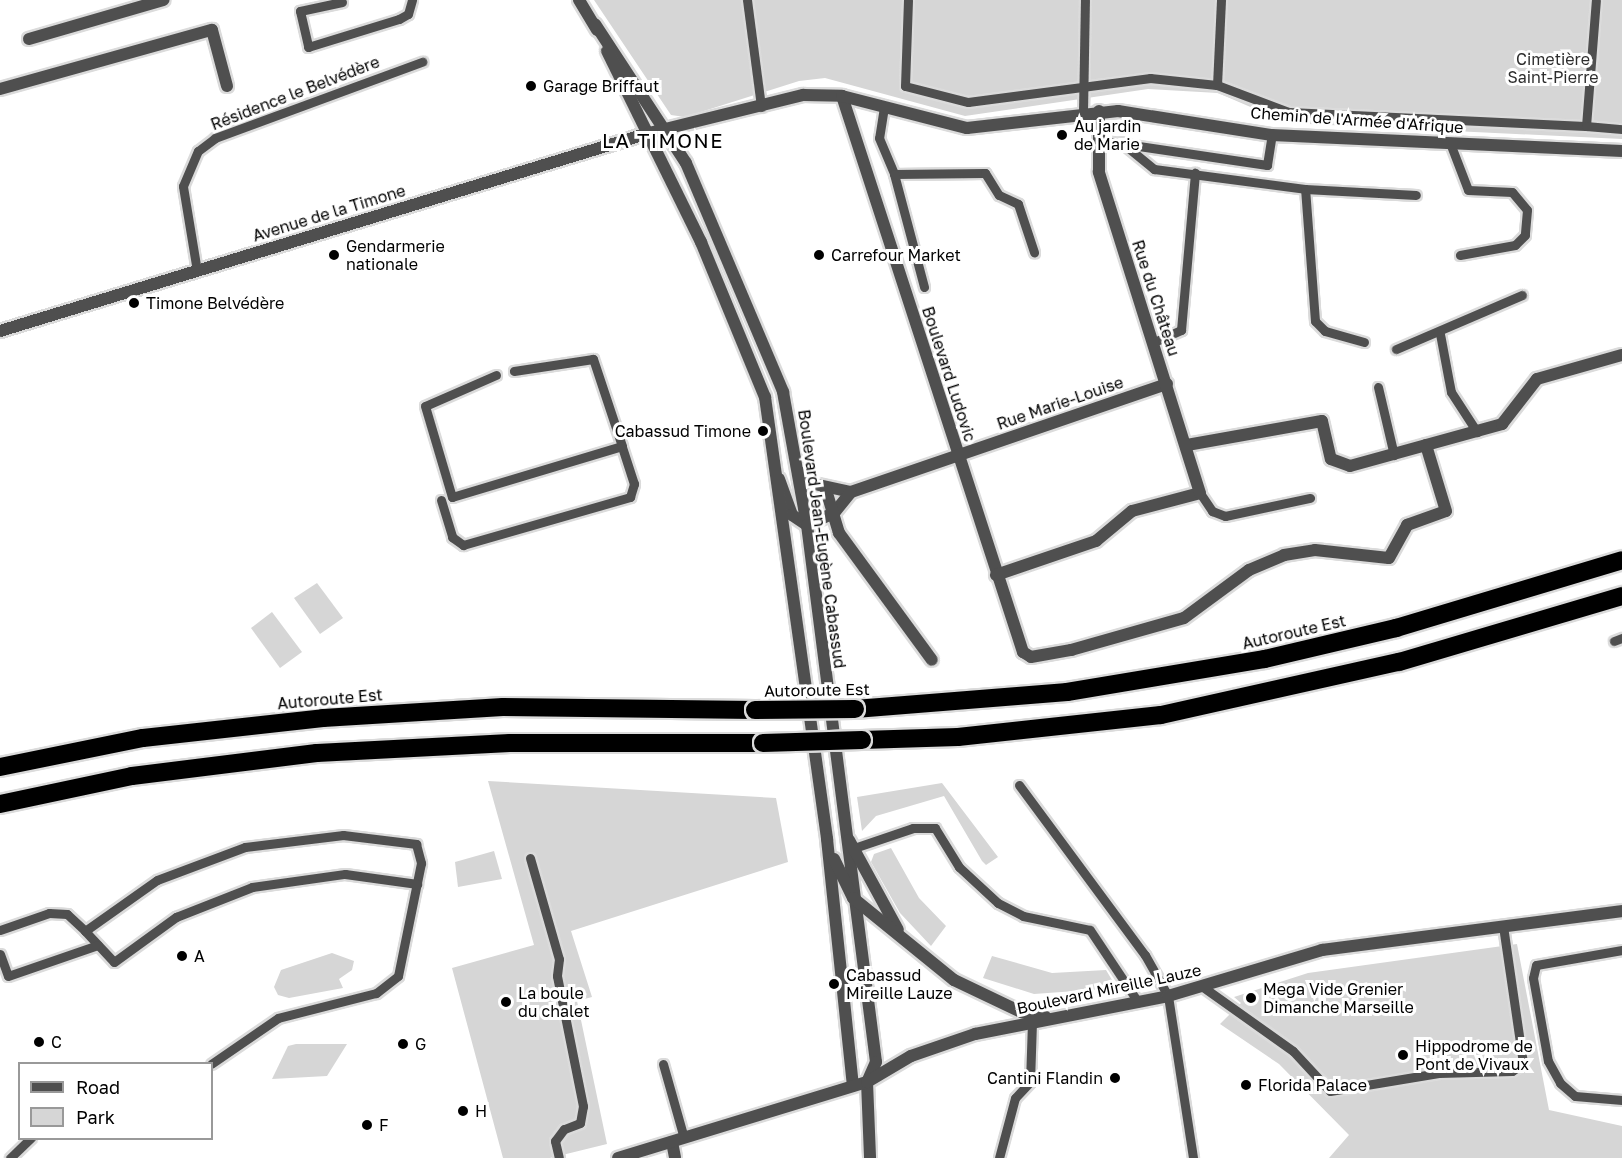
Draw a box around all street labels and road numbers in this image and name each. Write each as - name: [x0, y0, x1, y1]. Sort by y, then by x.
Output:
- street label: Résidence le Belvédère: [208, 52, 382, 134]
- street label: Chemin de l'Armée d'Afrique: [1250, 103, 1464, 137]
- street label: Avenue de la Timone: [250, 181, 408, 245]
- street label: Rue du Château: [1128, 237, 1184, 359]
- street label: Boulevard Ludovic: [918, 304, 980, 444]
- street label: Rue Marie-Louise: [994, 372, 1126, 434]
- street label: Boulevard Jean-Eugène Cabassud: [794, 408, 850, 670]
- street label: Autoroute Est: [1240, 611, 1348, 653]
- street label: Autoroute Est: [764, 679, 870, 701]
- street label: Autoroute Est: [276, 685, 384, 713]
- street label: Boulevard Mireille Lauze: [1015, 960, 1203, 1018]

